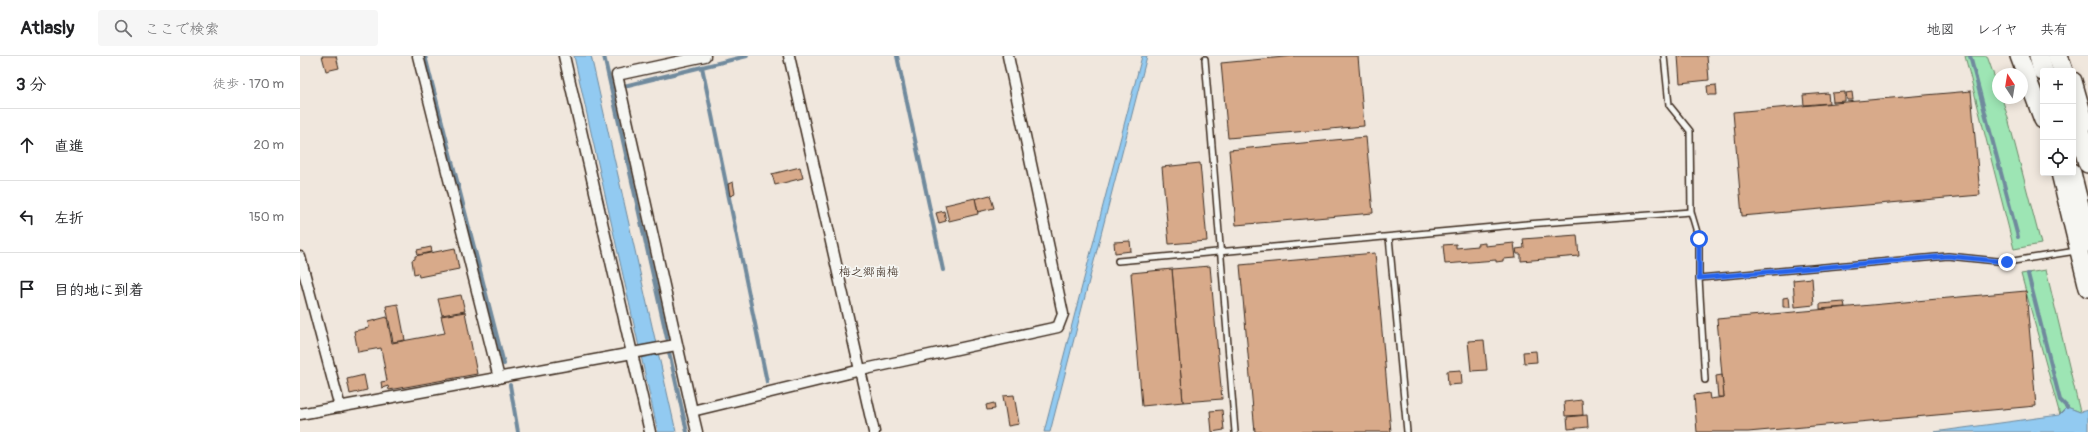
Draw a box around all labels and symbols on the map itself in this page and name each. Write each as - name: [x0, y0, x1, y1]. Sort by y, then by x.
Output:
- north arrow: [1992, 68, 2028, 104]
- route start: [1690, 230, 1708, 248]
- route end: [1998, 253, 2016, 271]
- district label: 梅之郷南梅: [839, 265, 899, 280]

